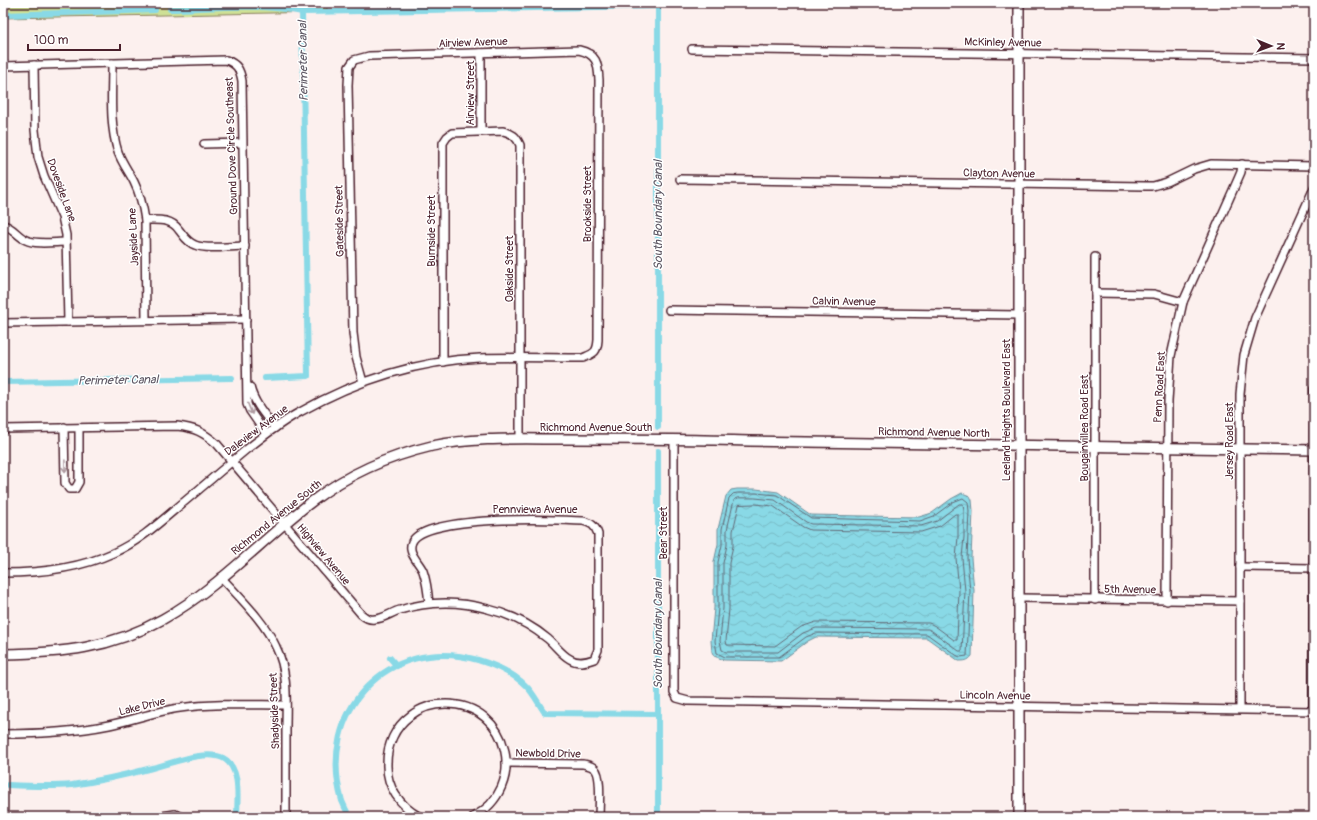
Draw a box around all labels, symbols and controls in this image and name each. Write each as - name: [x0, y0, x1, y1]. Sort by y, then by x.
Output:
- water label: Perimeter Canal: [295, 19, 312, 101]
- scale bar: [28, 26, 120, 52]
- north arrow: [1251, 26, 1291, 66]
- text: 100 m: [34, 33, 69, 48]
- street label: Airview Avenue: [438, 35, 508, 50]
- street label: McKinley Avenue: [964, 35, 1042, 50]
- text: N: [1274, 42, 1287, 51]
- street label: Airview Street: [464, 60, 477, 126]
- street label: Ground Dove Circle Southeast: [223, 76, 240, 215]
- street label: Doveside Lane: [44, 157, 79, 224]
- water label: South Boundary Canal: [651, 159, 666, 270]
- street label: Brookside Street: [581, 165, 594, 242]
- street label: Clayton Avenue: [963, 166, 1036, 181]
- street label: Gateside Street: [332, 184, 347, 257]
- street label: Burnside Street: [425, 195, 438, 267]
- street label: Jayside Lane: [125, 207, 142, 266]
- street label: Oakside Street: [503, 235, 516, 302]
- street label: Calvin Avenue: [812, 294, 877, 309]
- street label: Leeland Heights Boulevard East: [1000, 338, 1013, 481]
- street label: Penn Road East: [1151, 350, 1168, 423]
- water label: Perimeter Canal: [78, 372, 160, 389]
- street label: Bougainvillea Road East: [1078, 374, 1091, 481]
- street label: Daleview Avenue: [222, 402, 291, 458]
- street label: Jersey Road East: [1223, 402, 1236, 480]
- one-way arrow: [247, 403, 254, 415]
- street label: Richmond Avenue South: [540, 421, 652, 434]
- street label: Richmond Avenue North: [878, 425, 990, 440]
- one-way arrow: [61, 459, 69, 472]
- street label: Richmond Avenue South: [229, 477, 324, 558]
- street label: Pennviewa Avenue: [493, 503, 578, 516]
- street label: Bear Street: [657, 506, 670, 559]
- street label: Highview Avenue: [294, 521, 353, 588]
- water label: South Boundary Canal: [651, 578, 666, 689]
- street label: 5th Avenue: [1104, 583, 1157, 596]
- street label: Shadyside Street: [267, 672, 282, 750]
- street label: Lincoln Avenue: [959, 688, 1031, 703]
- street label: Lake Drive: [118, 694, 167, 719]
- street label: Newbold Drive: [515, 746, 581, 761]

